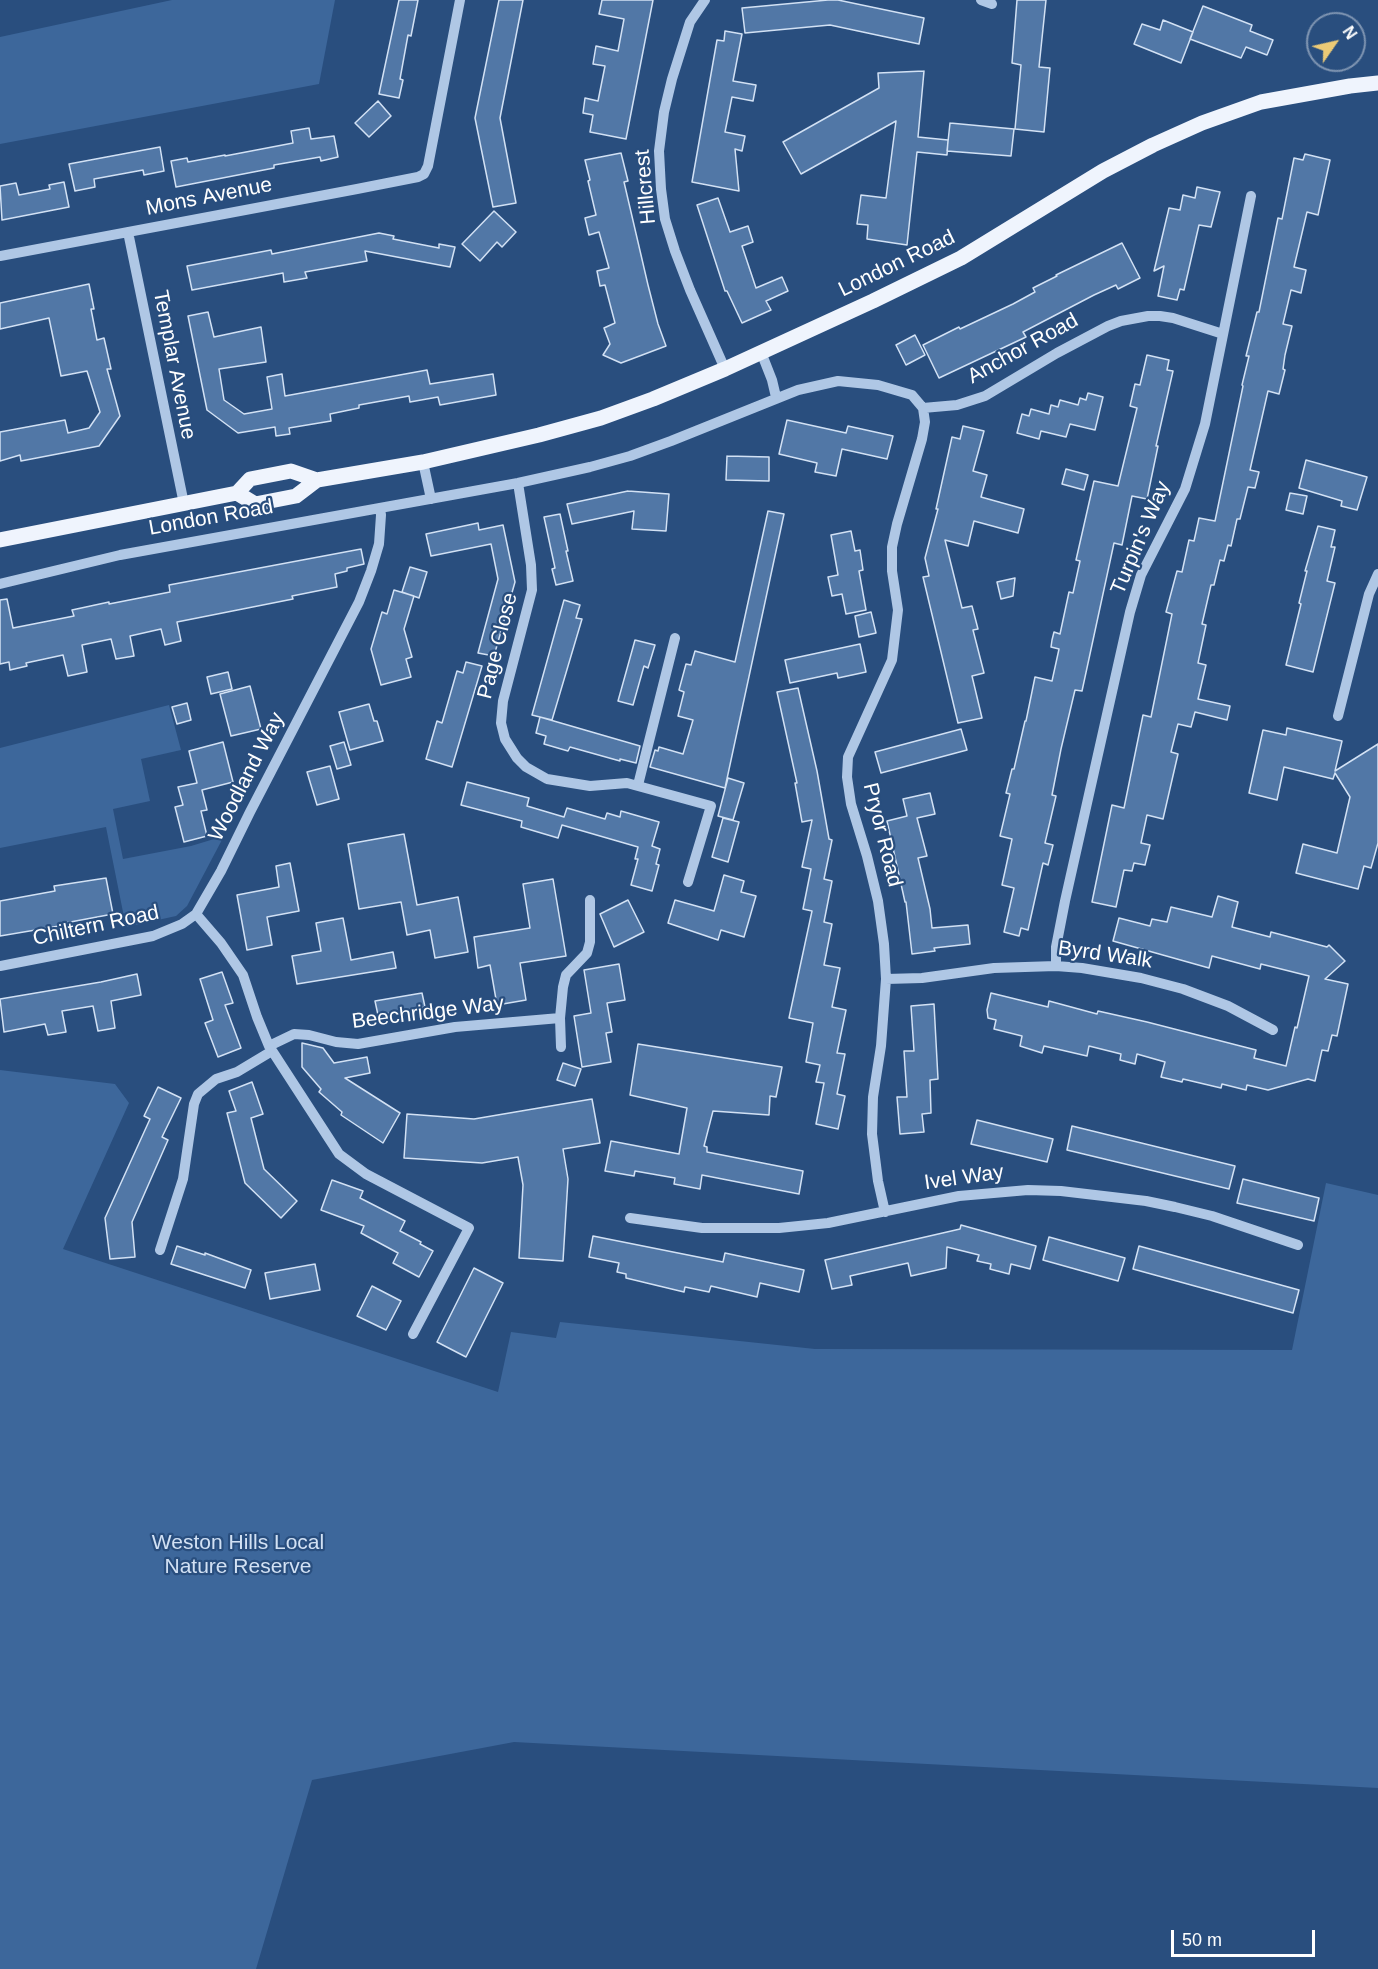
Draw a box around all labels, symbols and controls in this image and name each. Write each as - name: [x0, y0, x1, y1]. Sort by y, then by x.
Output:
- north arrow: [1306, 12, 1366, 72]
- text: N: [1339, 23, 1360, 42]
- street label: Hillcrest: [630, 149, 662, 225]
- street label: Mons Avenue: [144, 172, 274, 222]
- street label: London Road: [835, 225, 959, 303]
- street label: Templar Avenue: [147, 288, 201, 442]
- street label: Anchor Road: [963, 308, 1083, 390]
- street label: Turpin's Way: [1106, 478, 1176, 598]
- street label: London Road: [147, 495, 275, 541]
- street label: Page Close: [473, 590, 523, 702]
- street label: Woodland Way: [204, 708, 290, 846]
- street label: Pryor Road: [857, 780, 907, 890]
- street label: Chiltern Road: [31, 900, 161, 952]
- street label: Byrd Walk: [1056, 936, 1154, 974]
- street label: Beechridge Way: [350, 991, 506, 1035]
- street label: Ivel Way: [923, 1160, 1005, 1196]
- park label: Weston Hills Local Nature Reserve: [152, 1530, 324, 1580]
- scale bar: [1174, 1918, 1318, 1956]
- text: 50 m: [1182, 1930, 1222, 1950]

